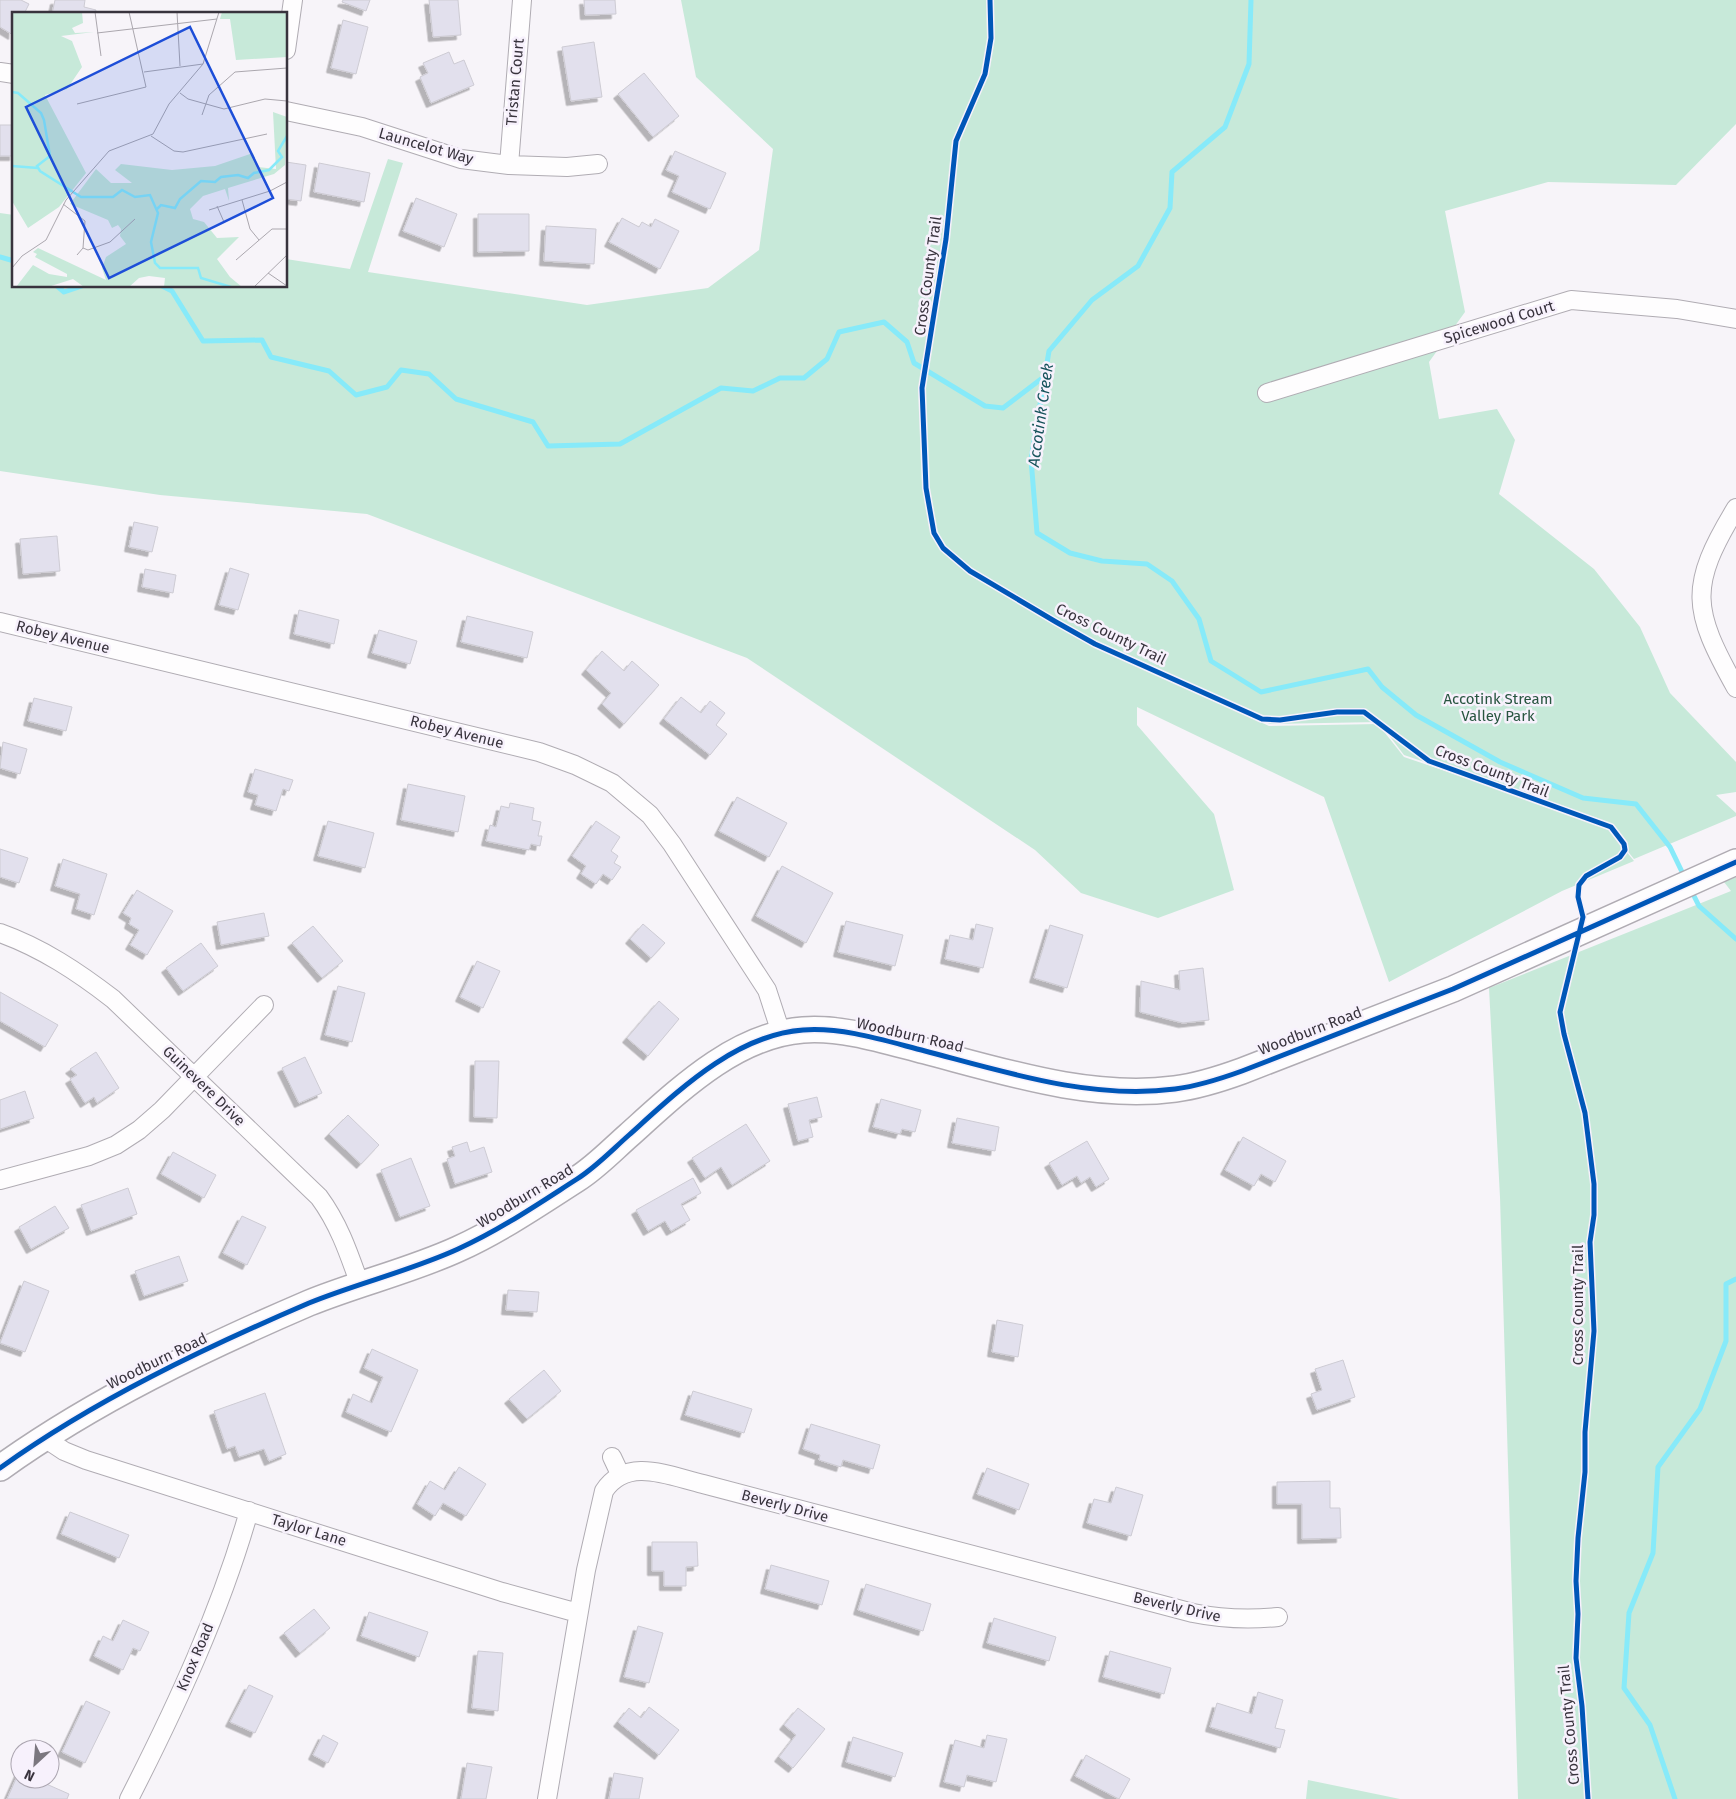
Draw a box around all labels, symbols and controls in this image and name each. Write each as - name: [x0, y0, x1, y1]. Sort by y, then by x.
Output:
- inset map: [12, 12, 288, 288]
- street label: Tristan Court: [502, 37, 528, 126]
- street label: Launcelot Way: [377, 124, 476, 168]
- street label: Cross County Trail: [911, 214, 945, 337]
- street label: Spicewood Court: [1442, 297, 1557, 347]
- water label: Accotink Creek: [1024, 362, 1057, 469]
- street label: Cross County Trail: [1053, 599, 1170, 669]
- street label: Robey Avenue: [14, 617, 112, 657]
- park label: Accotink Stream Valley Park: [1443, 690, 1553, 725]
- street label: Robey Avenue: [408, 712, 506, 752]
- street label: Cross County Trail: [1433, 741, 1552, 801]
- street label: Woodburn Road: [1256, 1003, 1364, 1059]
- street label: Woodburn Road: [855, 1014, 965, 1056]
- street label: Guinevere Drive: [159, 1042, 249, 1130]
- street label: Woodburn Road: [473, 1160, 577, 1232]
- street label: Cross County Trail: [1569, 1244, 1587, 1365]
- street label: Woodburn Road: [104, 1329, 210, 1393]
- street label: Beverly Drive: [740, 1486, 830, 1526]
- street label: Taylor Lane: [269, 1510, 349, 1550]
- street label: Beverly Drive: [1131, 1588, 1223, 1626]
- street label: Knox Road: [173, 1620, 217, 1694]
- street label: Cross County Trail: [1555, 1664, 1583, 1786]
- north arrow: [10, 1739, 60, 1789]
- text: N: [22, 1766, 37, 1785]

